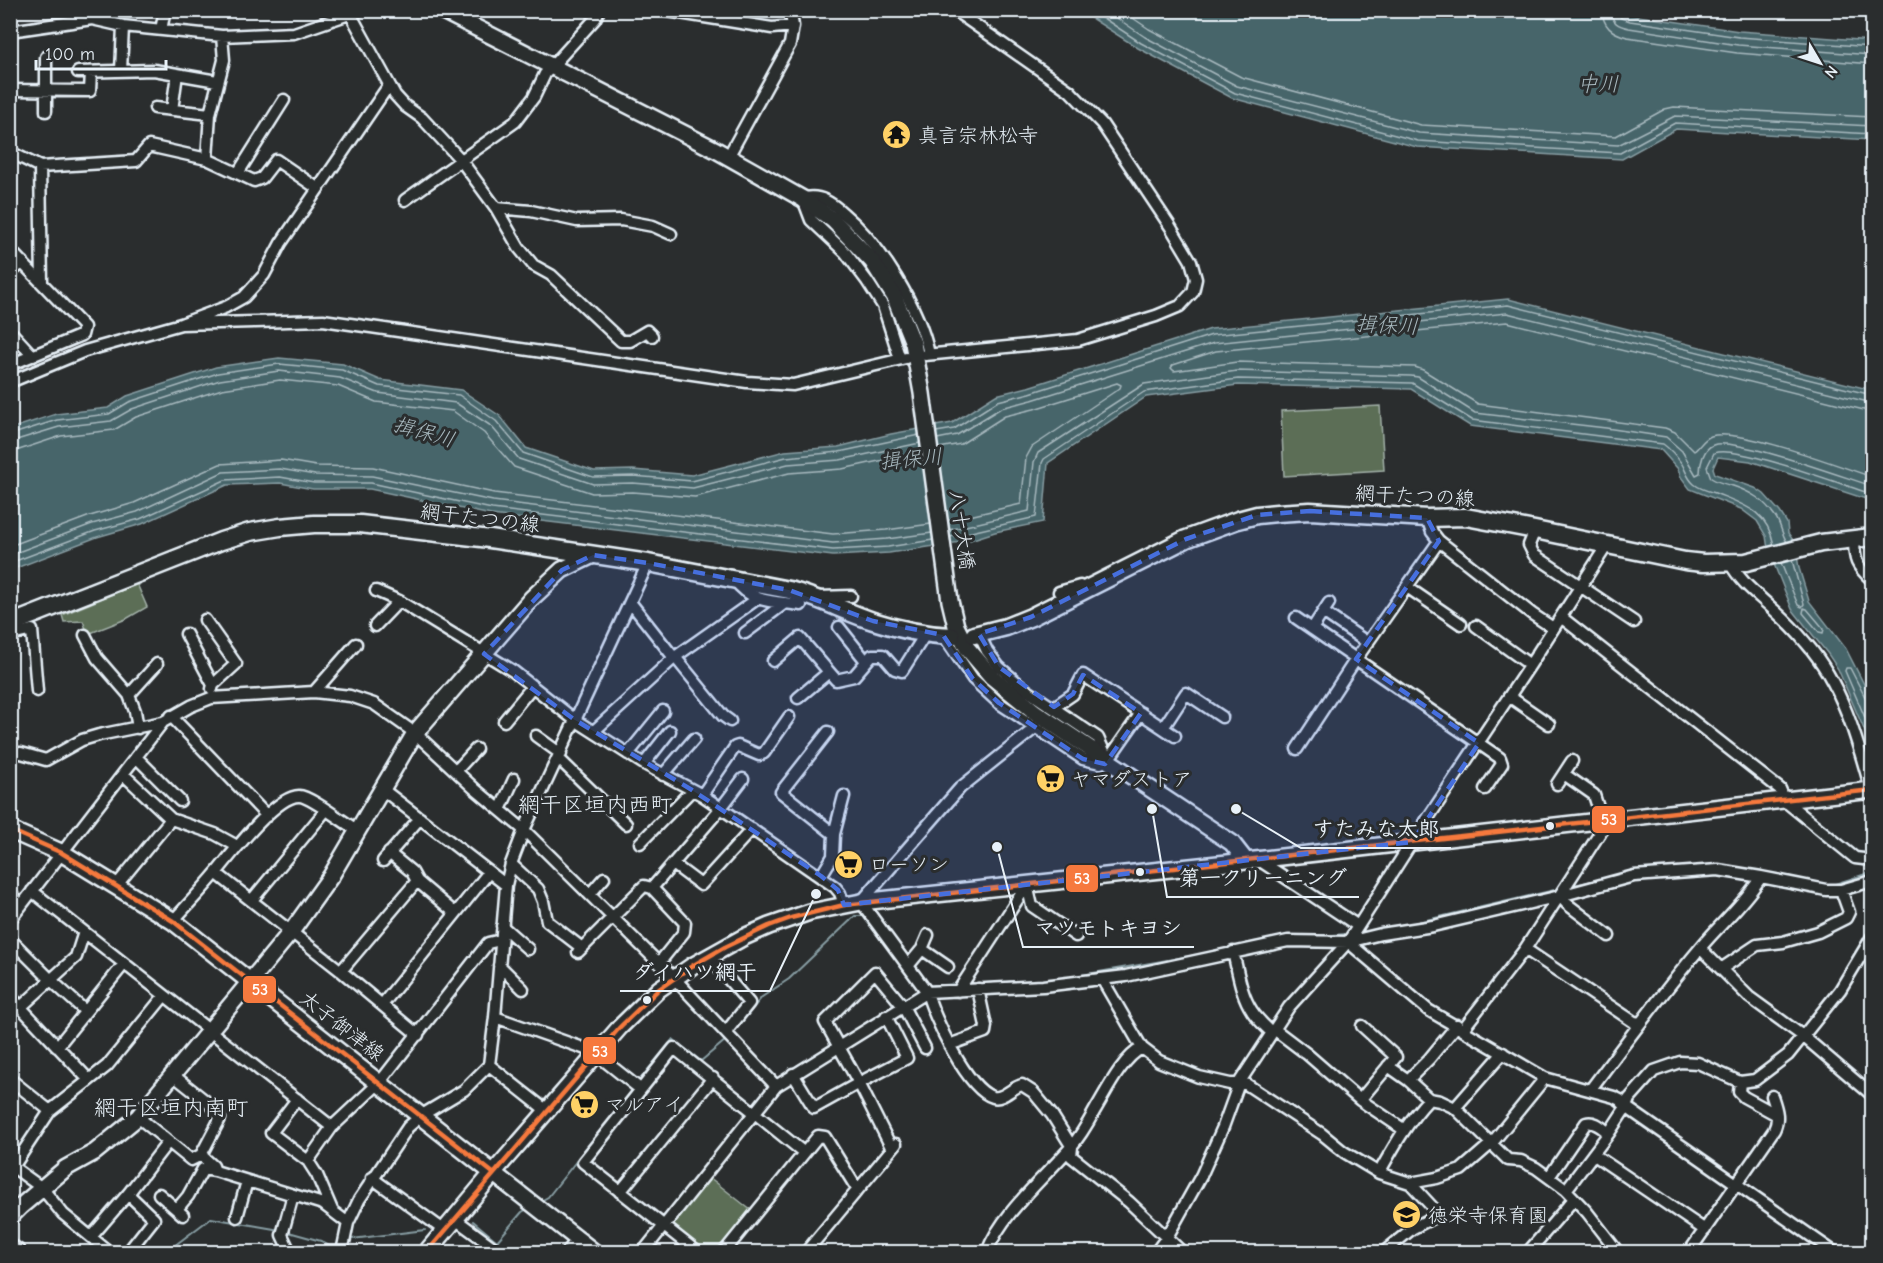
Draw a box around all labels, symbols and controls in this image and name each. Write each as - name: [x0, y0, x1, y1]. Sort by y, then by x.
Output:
- scale bar: [36, 33, 166, 71]
- north arrow: [1790, 33, 1850, 93]
- text: 100 m: [45, 44, 95, 65]
- text: N: [1821, 62, 1841, 82]
- water label: 中川: [1577, 72, 1619, 96]
- temple icon: 真言宗林松寺: [881, 119, 913, 151]
- place label: 真言宗林松寺: [918, 124, 1038, 147]
- water label: 揖保川: [1355, 311, 1419, 339]
- water label: 揖保川: [390, 412, 458, 452]
- water label: 揖保川: [879, 444, 943, 474]
- street label: 網干たつの線: [1354, 481, 1476, 511]
- street label: 八十大橋: [945, 489, 979, 571]
- street label: 網干たつの線: [419, 499, 541, 537]
- supermarket icon: ヤマダストア: [1034, 763, 1066, 795]
- place label: ヤマダストア: [1071, 768, 1193, 791]
- district label: 網干区垣内西町: [518, 792, 672, 818]
- line badge: 53: [1591, 805, 1626, 834]
- callout: すたみな太郎: [1301, 809, 1451, 848]
- text: 53: [1601, 811, 1617, 829]
- text: すたみな太郎: [1313, 817, 1439, 841]
- unlabelled marker: [1544, 820, 1556, 832]
- supermarket icon: ローソン: [832, 848, 864, 880]
- place label: ローソン: [869, 853, 949, 876]
- callout: 第一クリーニング: [1167, 858, 1359, 897]
- line badge: 53: [1065, 864, 1099, 893]
- unlabelled marker: [1134, 866, 1146, 878]
- text: 第一クリーニング: [1179, 866, 1347, 890]
- text: 53: [1074, 870, 1090, 888]
- callout: マツモトキヨシ: [1023, 908, 1194, 947]
- text: マツモトキヨシ: [1035, 916, 1182, 940]
- callout: ダイハツ網干: [620, 952, 770, 991]
- text: ダイハツ網干: [633, 960, 757, 984]
- line badge: 53: [242, 975, 277, 1004]
- text: 53: [252, 981, 268, 999]
- street label: 太子御津線: [296, 986, 388, 1066]
- unlabelled marker: [641, 994, 653, 1006]
- line badge: 53: [582, 1036, 617, 1065]
- text: 53: [592, 1043, 608, 1061]
- supermarket icon: マルアイ: [568, 1088, 600, 1120]
- place label: マルアイ: [605, 1093, 683, 1116]
- district label: 網干区垣内南町: [94, 1095, 248, 1121]
- school or university icon: 徳栄寺保育園: [1391, 1199, 1423, 1231]
- place label: 徳栄寺保育園: [1428, 1204, 1548, 1227]

